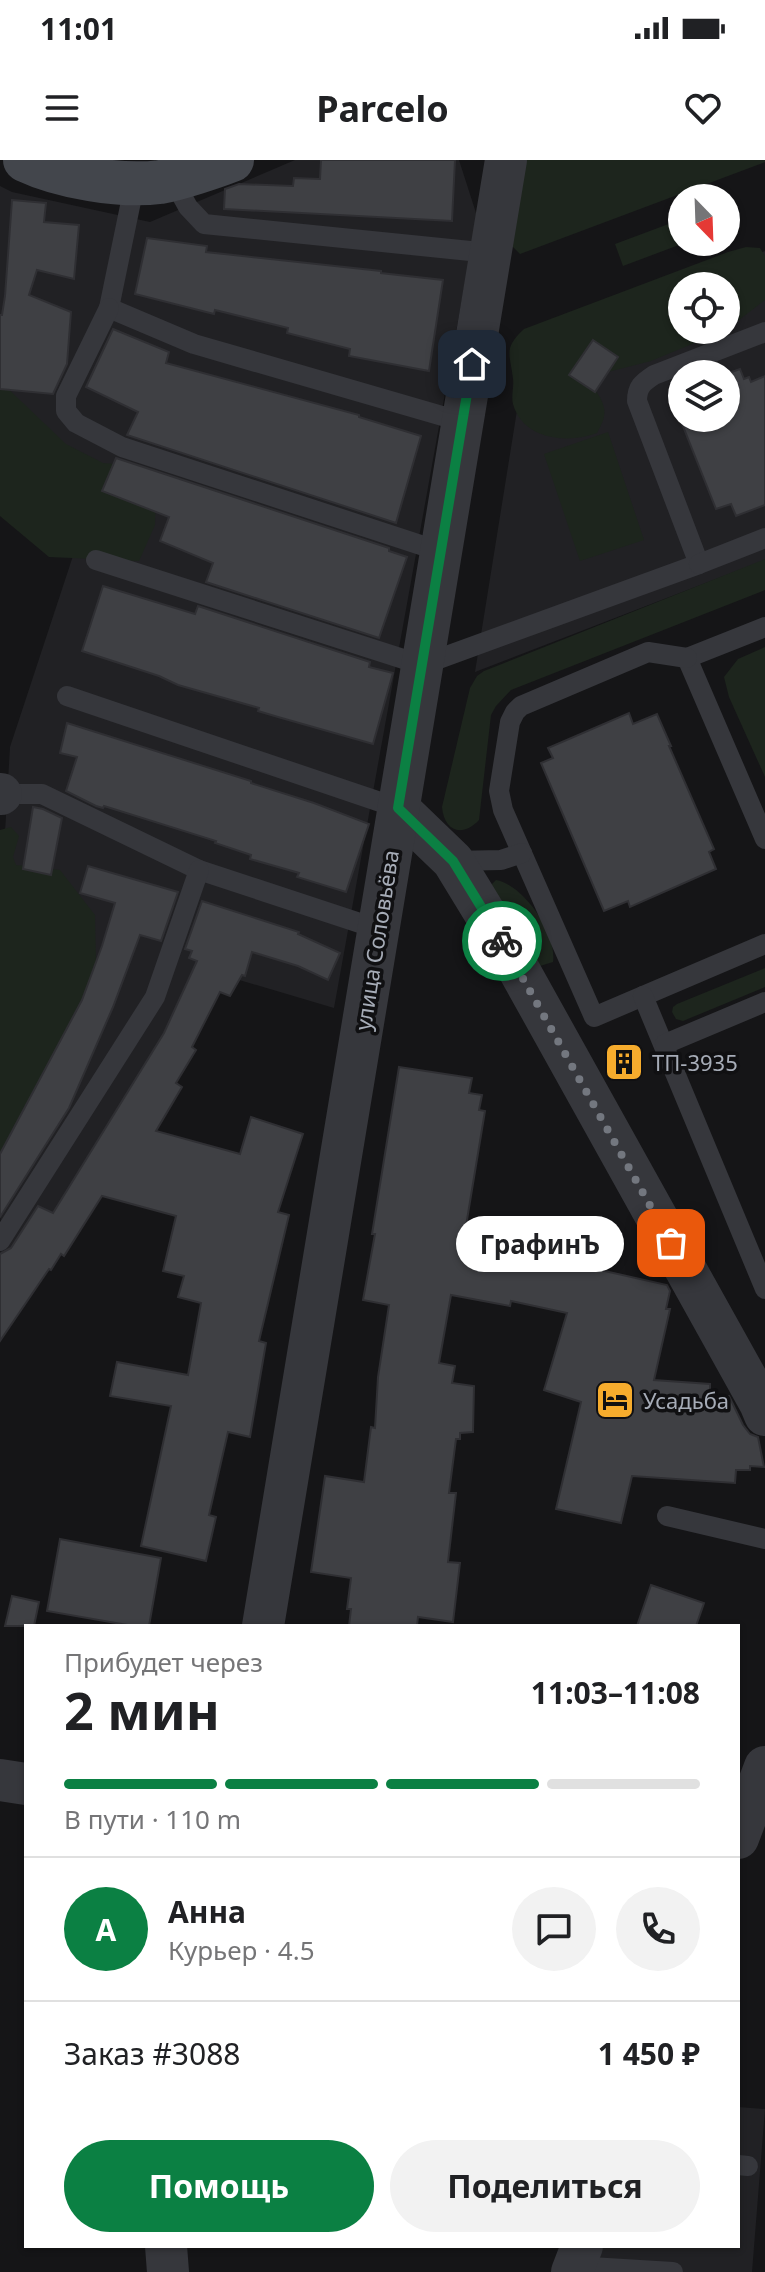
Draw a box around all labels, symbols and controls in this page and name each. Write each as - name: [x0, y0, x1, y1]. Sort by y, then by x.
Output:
- text: 11:01: [40, 8, 117, 49]
- text: Parcelo: [316, 84, 449, 133]
- icon: menu: [40, 86, 84, 130]
- icon: heart: [681, 86, 725, 130]
- north arrow: [668, 184, 740, 256]
- map controls: [668, 184, 740, 432]
- button: locate: [668, 272, 740, 344]
- pin: [438, 330, 506, 398]
- icon: home: [450, 342, 494, 386]
- button: layers: [668, 360, 740, 432]
- street label: улица Соловьёва: [347, 848, 405, 1032]
- courier: [462, 901, 542, 981]
- icon: bike: [480, 919, 524, 963]
- building icon: ТП-3935: [603, 1041, 645, 1083]
- place label: ТП-3935: [652, 1047, 738, 1077]
- pin: [637, 1209, 705, 1277]
- callout: ГрафинЪ: [455, 1215, 623, 1271]
- icon: bag: [649, 1221, 693, 1265]
- text: ГрафинЪ: [480, 1226, 600, 1262]
- hotel icon: Усадьба: [594, 1379, 636, 1421]
- place label: Усадьба: [643, 1385, 729, 1415]
- text: Прибудет через: [64, 1644, 263, 1680]
- text: 11:03–11:08: [531, 1672, 700, 1713]
- text: 2 мин: [64, 1674, 220, 1745]
- text: В пути · 110 m: [64, 1801, 241, 1837]
- button: chat: [512, 1887, 596, 1971]
- button: phone: [616, 1887, 700, 1971]
- text: Анна: [168, 1891, 246, 1932]
- text: А: [96, 1909, 116, 1950]
- text: Курьер · 4.5: [168, 1932, 315, 1968]
- text: Заказ #3088: [64, 2033, 240, 2074]
- text: 1 450 ₽: [598, 2033, 700, 2074]
- button: Помощь: [64, 2140, 374, 2232]
- button: Поделиться: [390, 2140, 700, 2232]

